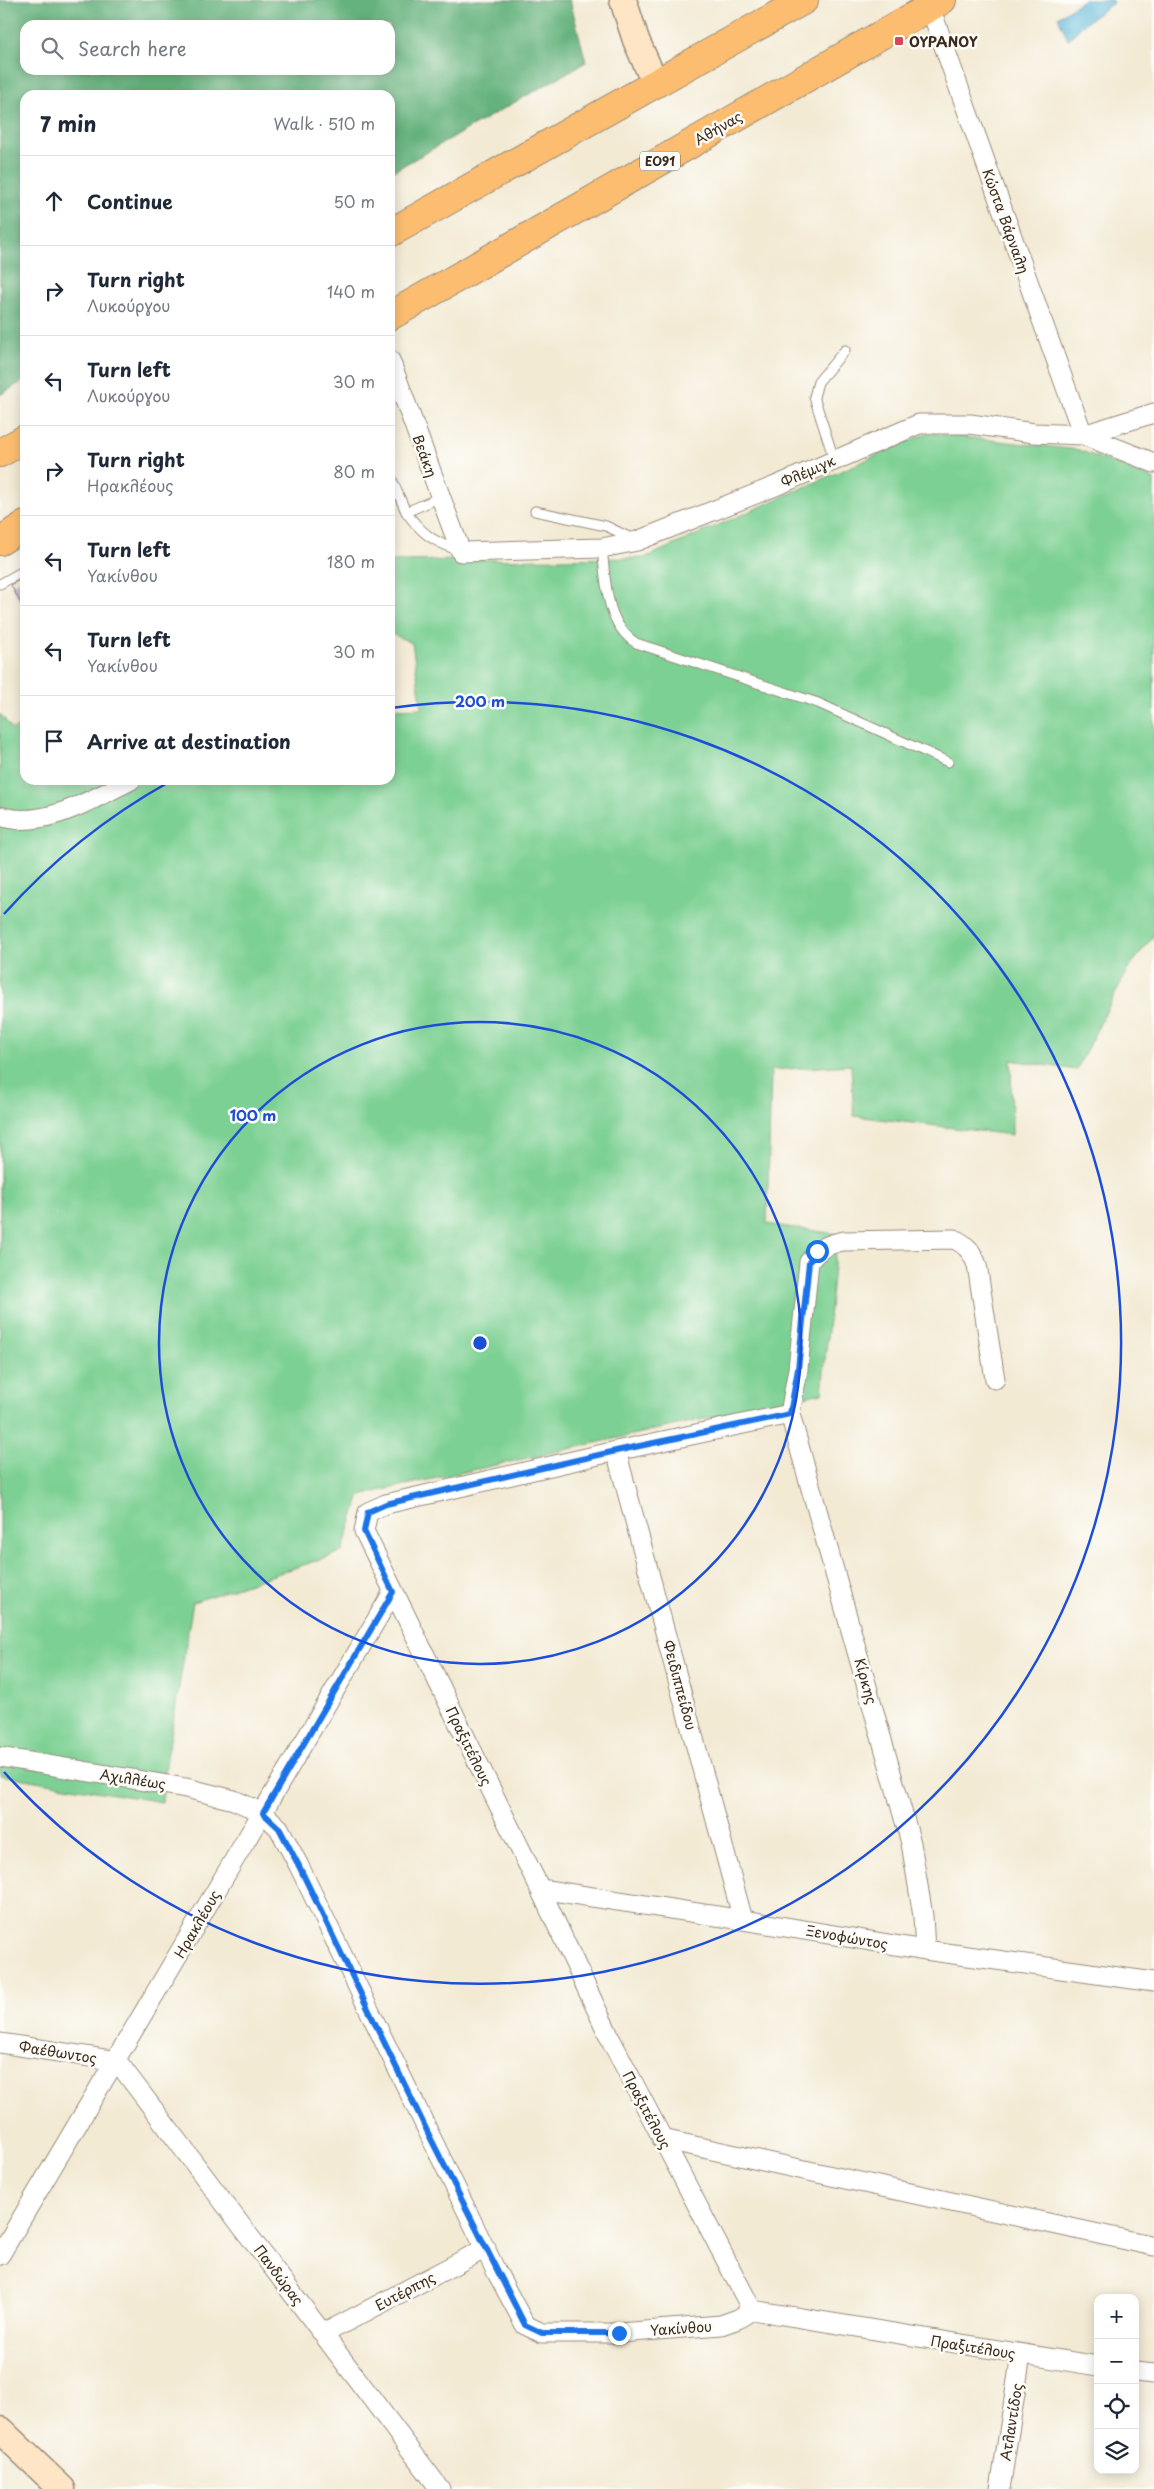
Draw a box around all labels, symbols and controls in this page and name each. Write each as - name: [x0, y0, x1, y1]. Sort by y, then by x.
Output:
- search box: [20, 20, 395, 75]
- place label: ΟΥΡΑΝΟΥ: [909, 31, 978, 52]
- icon: search: [38, 34, 66, 62]
- text: Search here: [78, 34, 187, 62]
- marker: ΟΥΡΑΝΟΥ: [893, 35, 905, 47]
- street label: Αθήνας: [690, 106, 746, 150]
- text: 7 min: [40, 107, 96, 139]
- text: Walk · 510 m: [273, 111, 375, 135]
- road number: ΕΟ91: [640, 152, 680, 170]
- street label: Κώστα Βάρναλη: [977, 166, 1035, 276]
- icon: ahead: [40, 187, 68, 215]
- text: Continue: [87, 187, 173, 215]
- text: 50 m: [334, 189, 375, 213]
- text: Turn right: [87, 265, 185, 293]
- icon: right: [40, 277, 68, 305]
- text: 140 m: [327, 279, 375, 303]
- text: Λυκούργου: [87, 293, 171, 317]
- text: Turn left: [87, 355, 171, 383]
- icon: left: [40, 367, 68, 395]
- text: 30 m: [333, 369, 375, 393]
- text: Λυκούργου: [87, 383, 171, 407]
- street label: Βεάκη: [408, 432, 442, 480]
- text: Turn right: [87, 445, 185, 473]
- street label: Φλέμιγκ: [777, 450, 839, 492]
- icon: right: [40, 457, 68, 485]
- text: 80 m: [333, 459, 375, 483]
- text: Ηρακλέους: [87, 473, 173, 497]
- text: Turn left: [87, 535, 171, 563]
- icon: left: [40, 547, 68, 575]
- text: 180 m: [327, 549, 375, 573]
- text: Υακίνθου: [87, 563, 158, 587]
- text: Turn left: [87, 625, 171, 653]
- icon: left: [40, 637, 68, 665]
- text: 30 m: [333, 639, 375, 663]
- text: Υακίνθου: [87, 653, 158, 677]
- text: 200 m: [455, 689, 505, 712]
- icon: arrive: [40, 727, 68, 755]
- text: Arrive at destination: [87, 727, 291, 755]
- text: 100 m: [230, 1103, 276, 1126]
- route start: [806, 1240, 829, 1263]
- centre of rings: [471, 1334, 489, 1352]
- street label: Φειδιππείδου: [658, 1638, 702, 1732]
- street label: Κίρκης: [849, 1655, 883, 1707]
- street label: Πραξιτέλους: [441, 1703, 497, 1789]
- street label: Αχιλλέως: [99, 1763, 167, 1795]
- street label: Ηρακλέους: [169, 1886, 225, 1962]
- street label: Ξενοφώντος: [804, 1919, 890, 1955]
- street label: Φαέθωντος: [18, 2035, 98, 2069]
- street label: Πραξιτέλους: [618, 2067, 676, 2153]
- street label: Πανδώρας: [249, 2240, 309, 2310]
- street label: Ευτέρπης: [371, 2266, 439, 2316]
- map controls: [1094, 2294, 1139, 2474]
- button: +: [1094, 2294, 1139, 2339]
- street label: Υακίνθου: [649, 2315, 713, 2341]
- route end: [608, 2322, 631, 2345]
- street label: Πραξιτέλους: [929, 2330, 1017, 2364]
- button: −: [1094, 2339, 1139, 2384]
- street label: Ατλαντίδος: [994, 2382, 1028, 2462]
- button: locate: [1094, 2384, 1139, 2429]
- button: layers: [1094, 2429, 1139, 2474]

